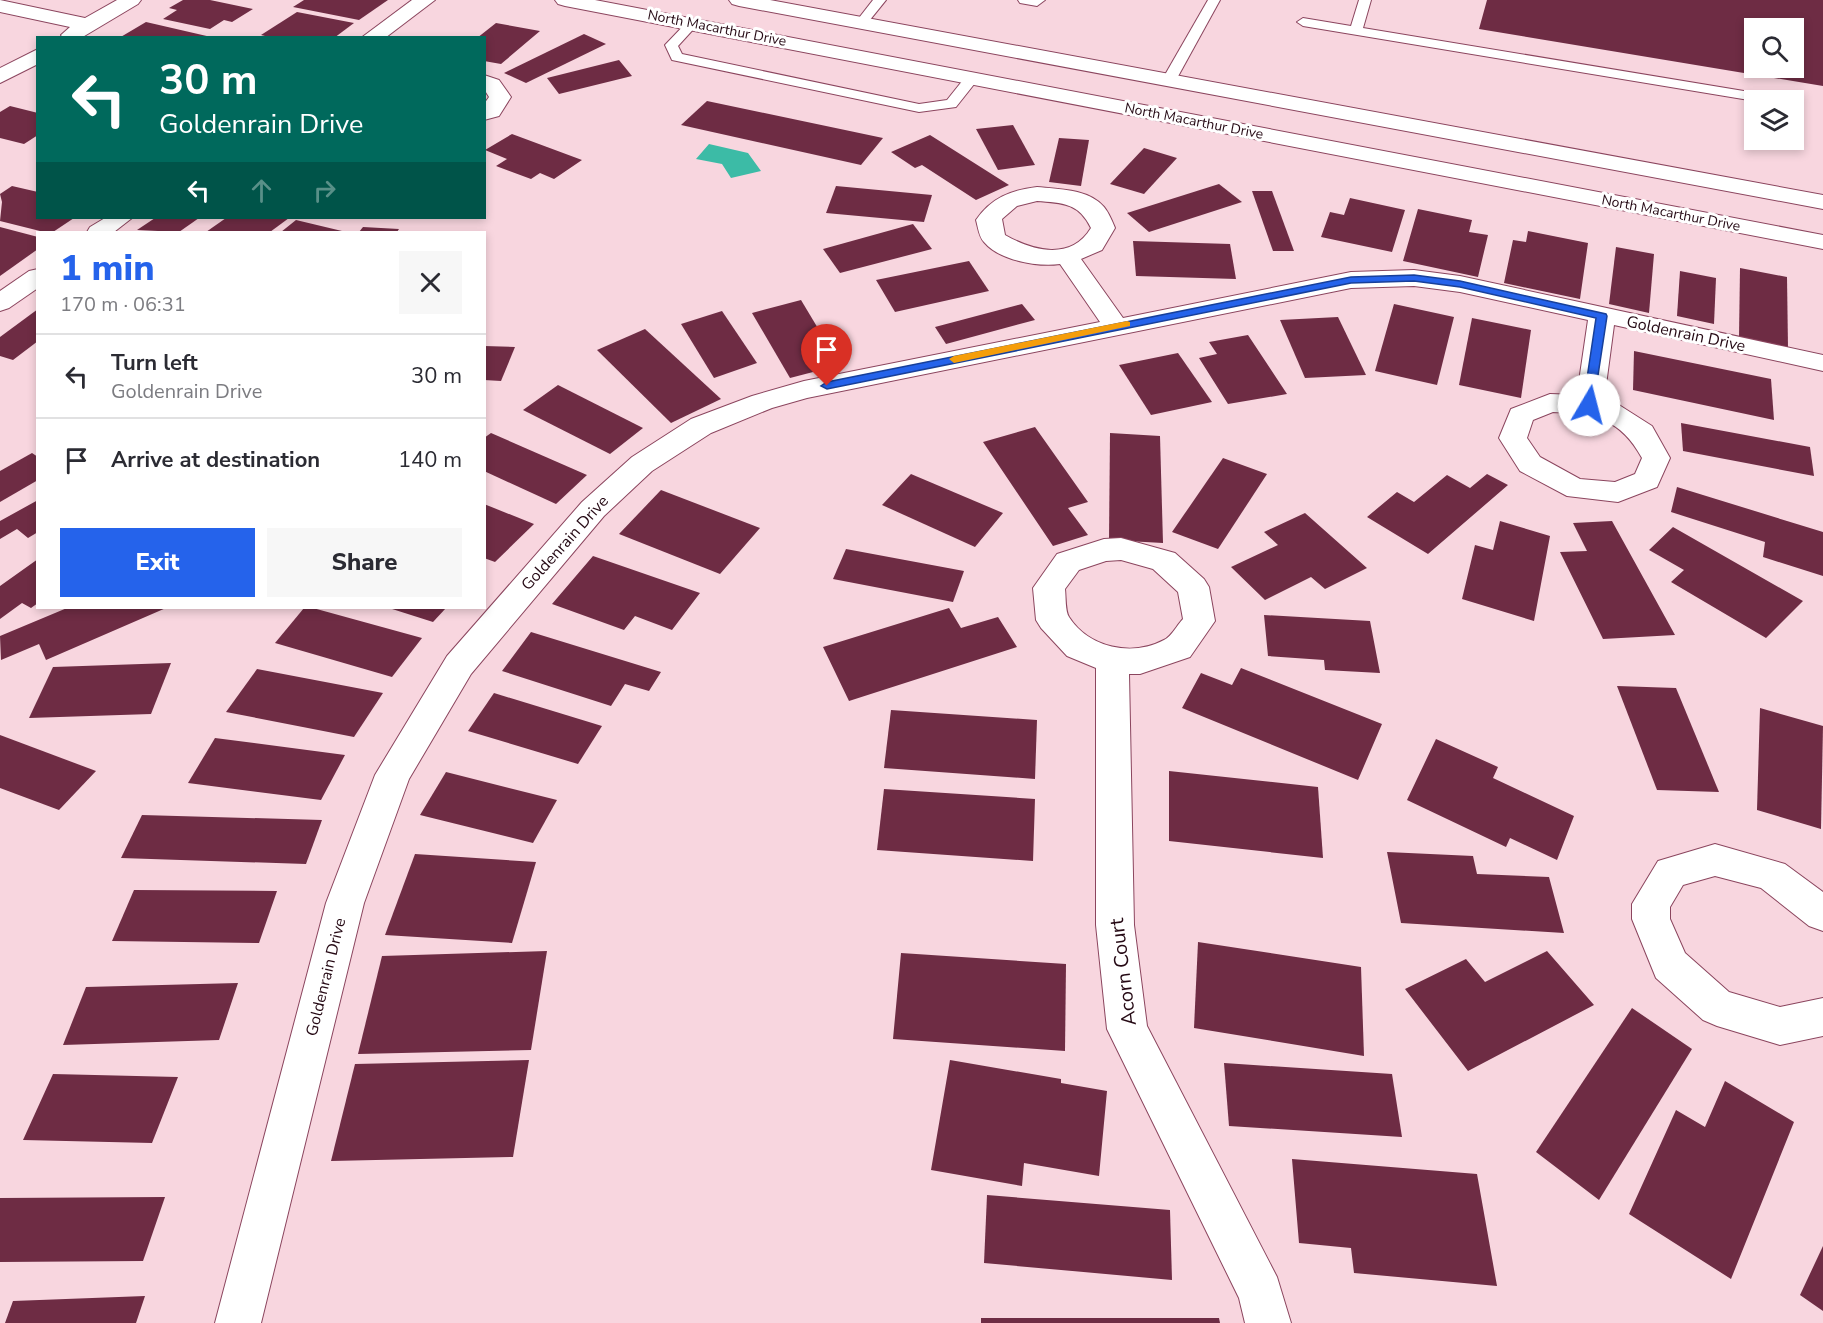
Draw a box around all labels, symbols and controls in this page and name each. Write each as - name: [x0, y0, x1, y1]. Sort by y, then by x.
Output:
- street label: North Macarthur Drive: [646, 5, 788, 51]
- map controls: [1744, 18, 1804, 150]
- button: search: [1744, 18, 1804, 78]
- text: 30 m: [159, 52, 258, 109]
- icon: left: [60, 60, 138, 138]
- button: layers: [1744, 90, 1804, 150]
- street label: North Macarthur Drive: [1123, 98, 1265, 144]
- text: Goldenrain Drive: [159, 106, 363, 143]
- icon: left: [182, 174, 215, 207]
- icon: ahead: [245, 174, 278, 207]
- icon: right: [308, 174, 341, 207]
- street label: North Macarthur Drive: [1600, 190, 1742, 236]
- text: 1 min: [60, 244, 155, 293]
- button: close: [399, 251, 462, 314]
- text: 170 m · 06:31: [60, 291, 186, 318]
- street label: Goldenrain Drive: [1624, 311, 1748, 357]
- pin: [801, 324, 852, 386]
- icon: arrive: [810, 333, 843, 366]
- text: Turn left: [111, 348, 198, 378]
- icon: left: [60, 360, 93, 393]
- text: 30 m: [411, 361, 462, 391]
- position arrow: [1557, 373, 1621, 437]
- text: Goldenrain Drive: [111, 378, 262, 405]
- icon: arrive: [60, 444, 93, 477]
- text: Arrive at destination: [111, 445, 320, 475]
- text: 140 m: [398, 445, 462, 475]
- street label: Goldenrain Drive: [516, 491, 614, 595]
- button: Exit: [60, 528, 255, 597]
- button: Share: [267, 528, 462, 597]
- street label: Goldenrain Drive: [301, 916, 351, 1038]
- street label: Acorn Court: [1103, 916, 1143, 1027]

